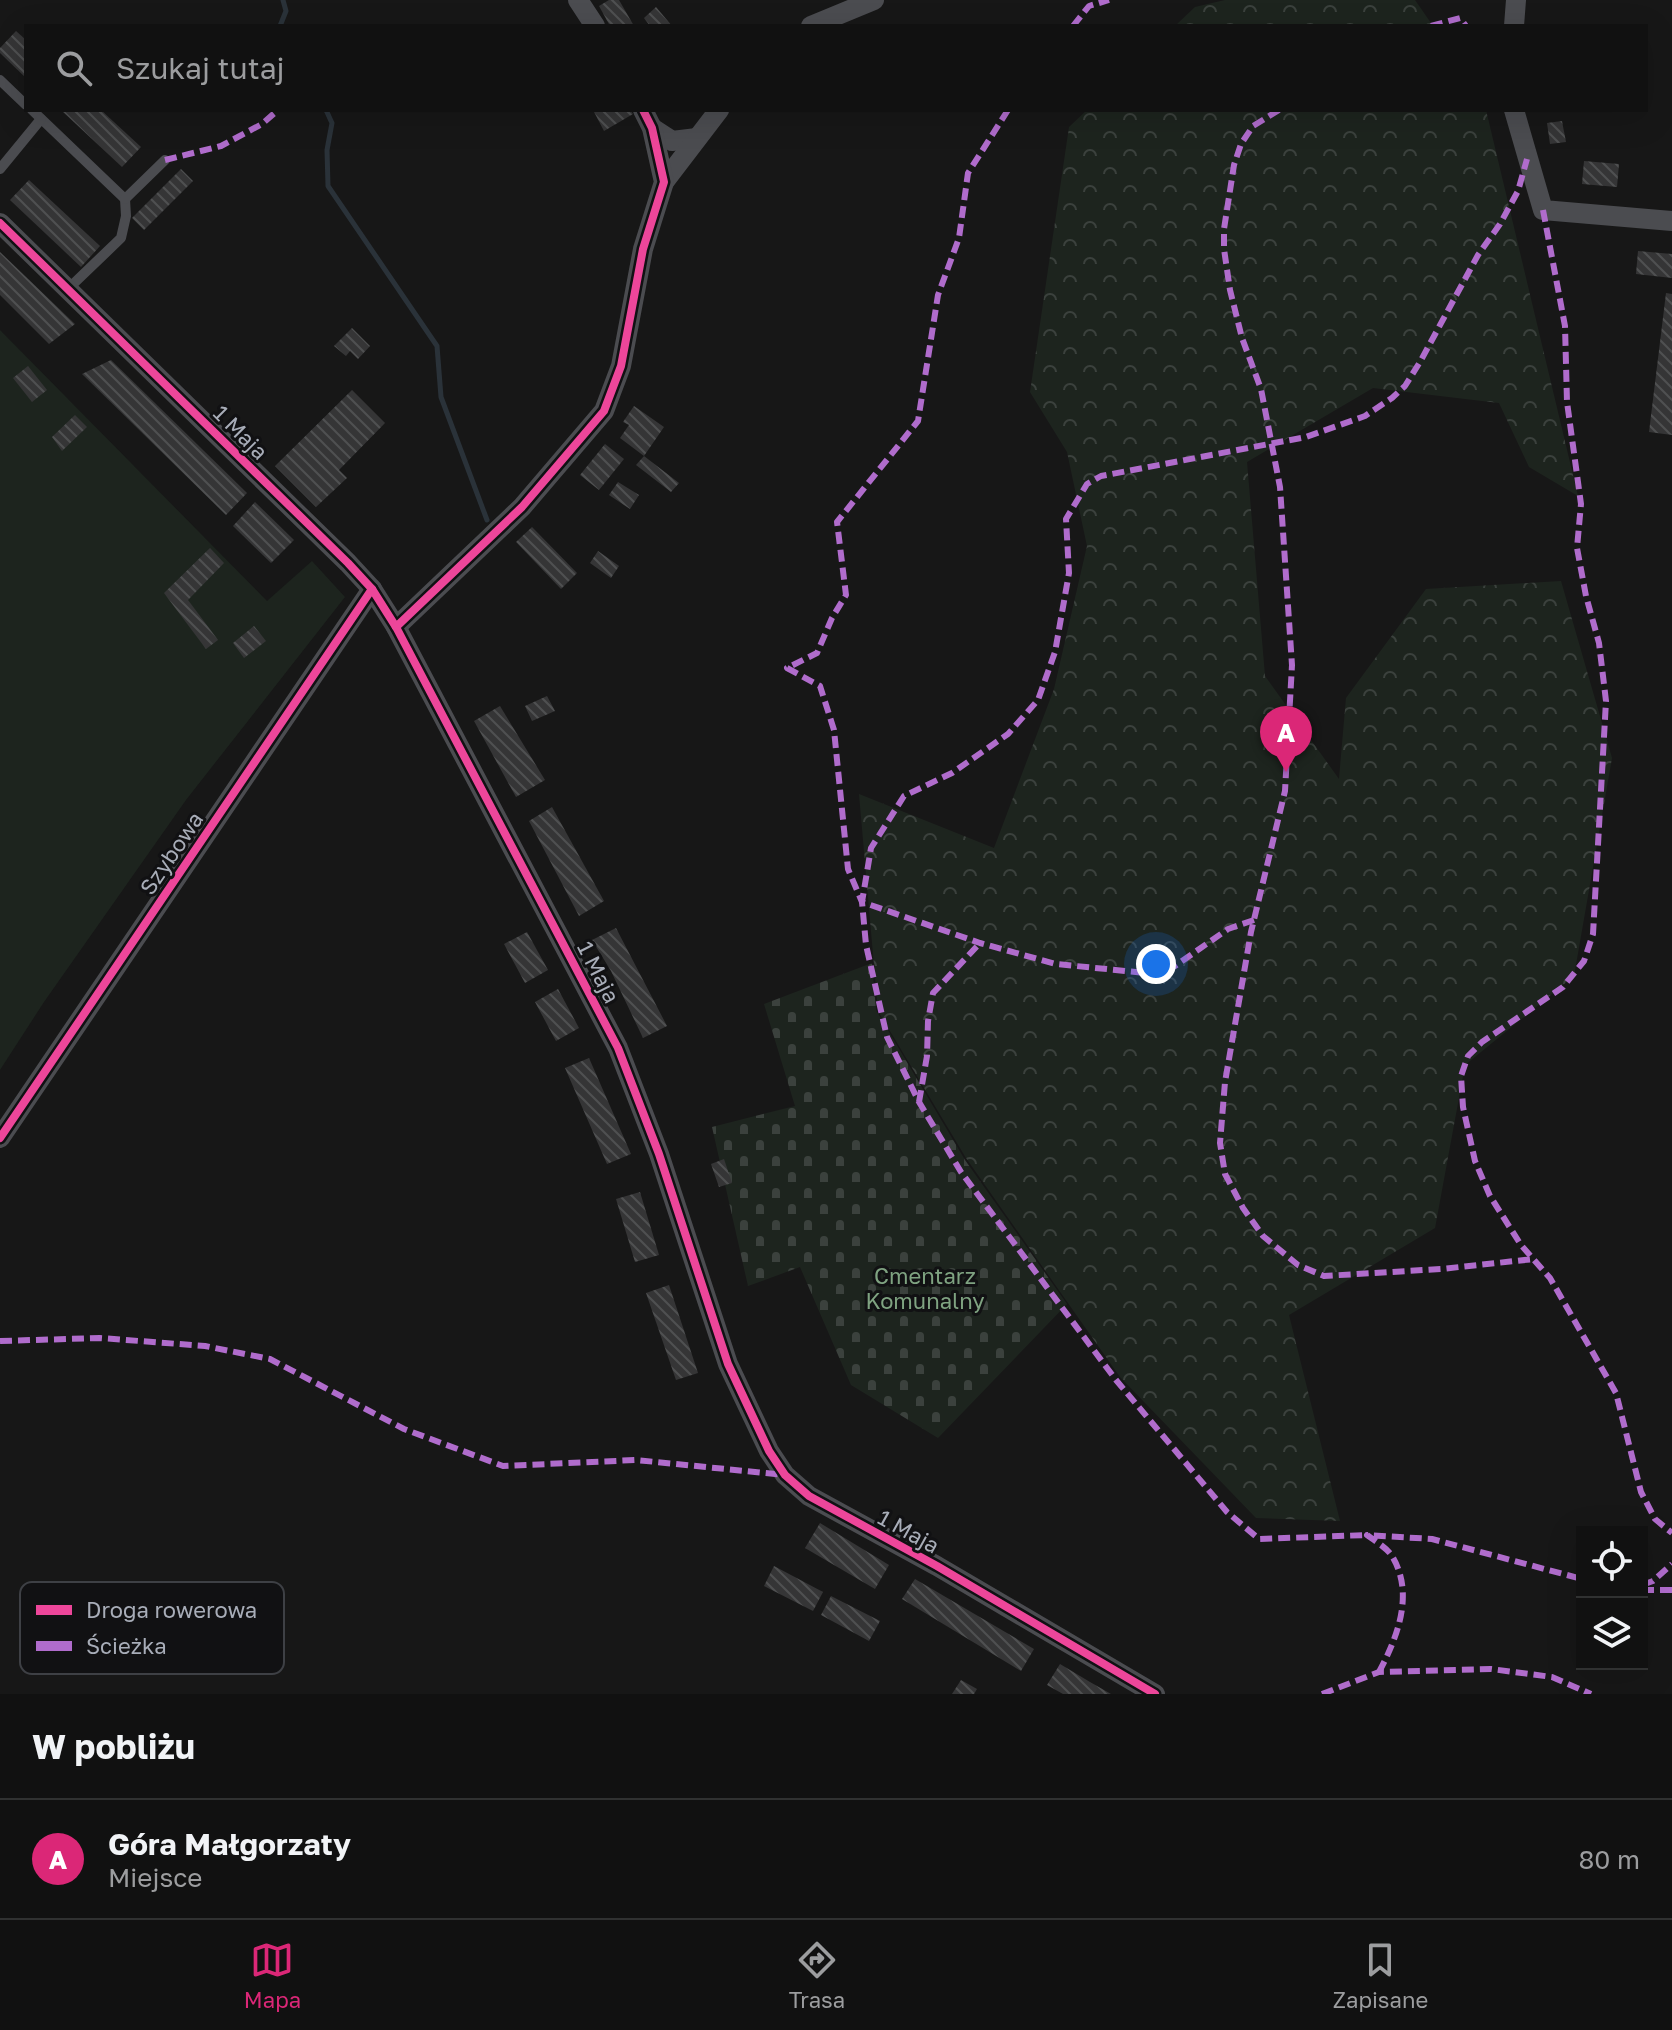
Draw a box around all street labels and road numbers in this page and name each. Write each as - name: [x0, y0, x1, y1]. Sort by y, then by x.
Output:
- street label: 1 Maja: [208, 399, 274, 465]
- street label: Szybowa: [134, 807, 208, 899]
- street label: 1 Maja: [572, 937, 626, 1007]
- street label: 1 Maja: [874, 1503, 944, 1559]

